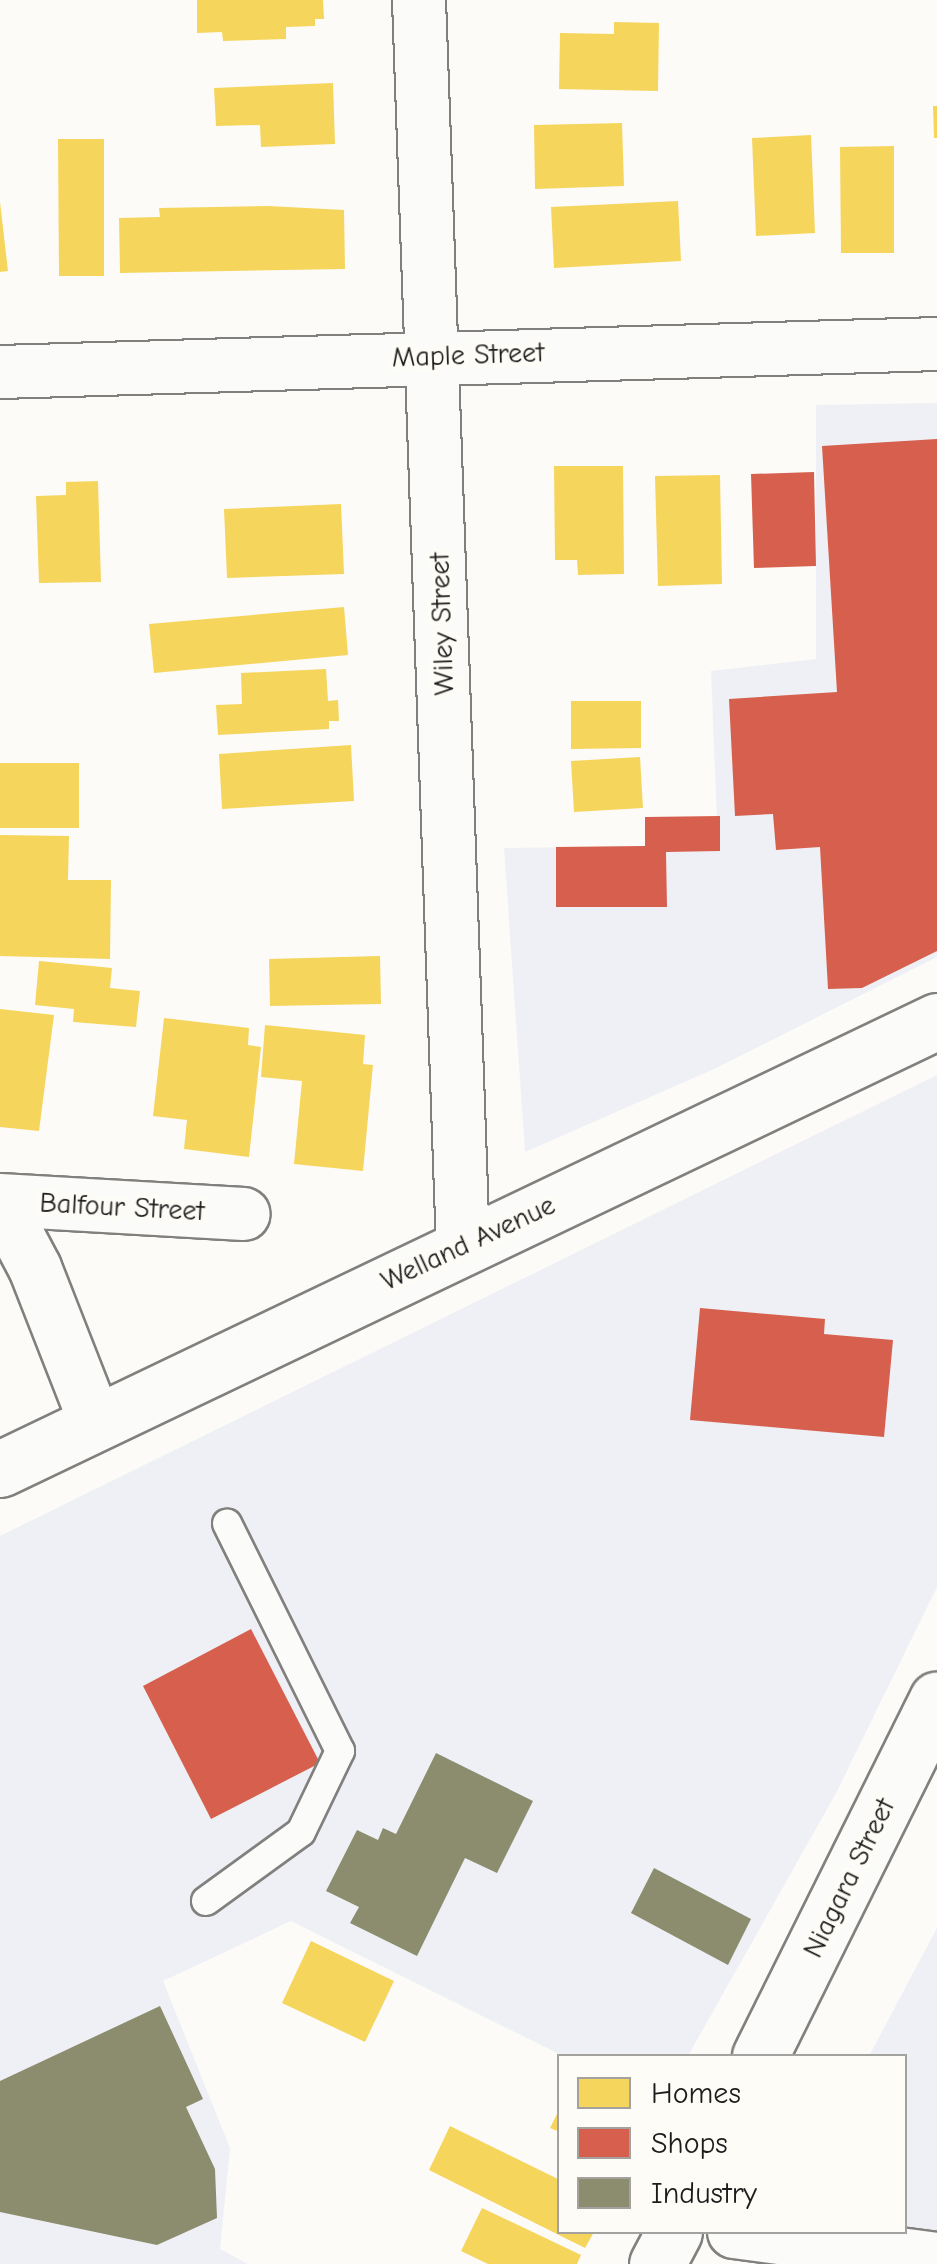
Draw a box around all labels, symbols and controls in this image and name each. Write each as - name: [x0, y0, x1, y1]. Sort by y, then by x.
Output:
- street label: Maple Street: [391, 336, 545, 374]
- street label: Wiley Street: [423, 552, 461, 696]
- street label: Balfour Street: [39, 1186, 205, 1228]
- street label: Welland Avenue: [376, 1188, 560, 1298]
- street label: Niagara Street: [796, 1793, 902, 1963]
- legend: [557, 2054, 907, 2234]
- text: Homes: [651, 2076, 741, 2111]
- text: Shops: [651, 2126, 728, 2161]
- text: Industry: [651, 2176, 757, 2211]

